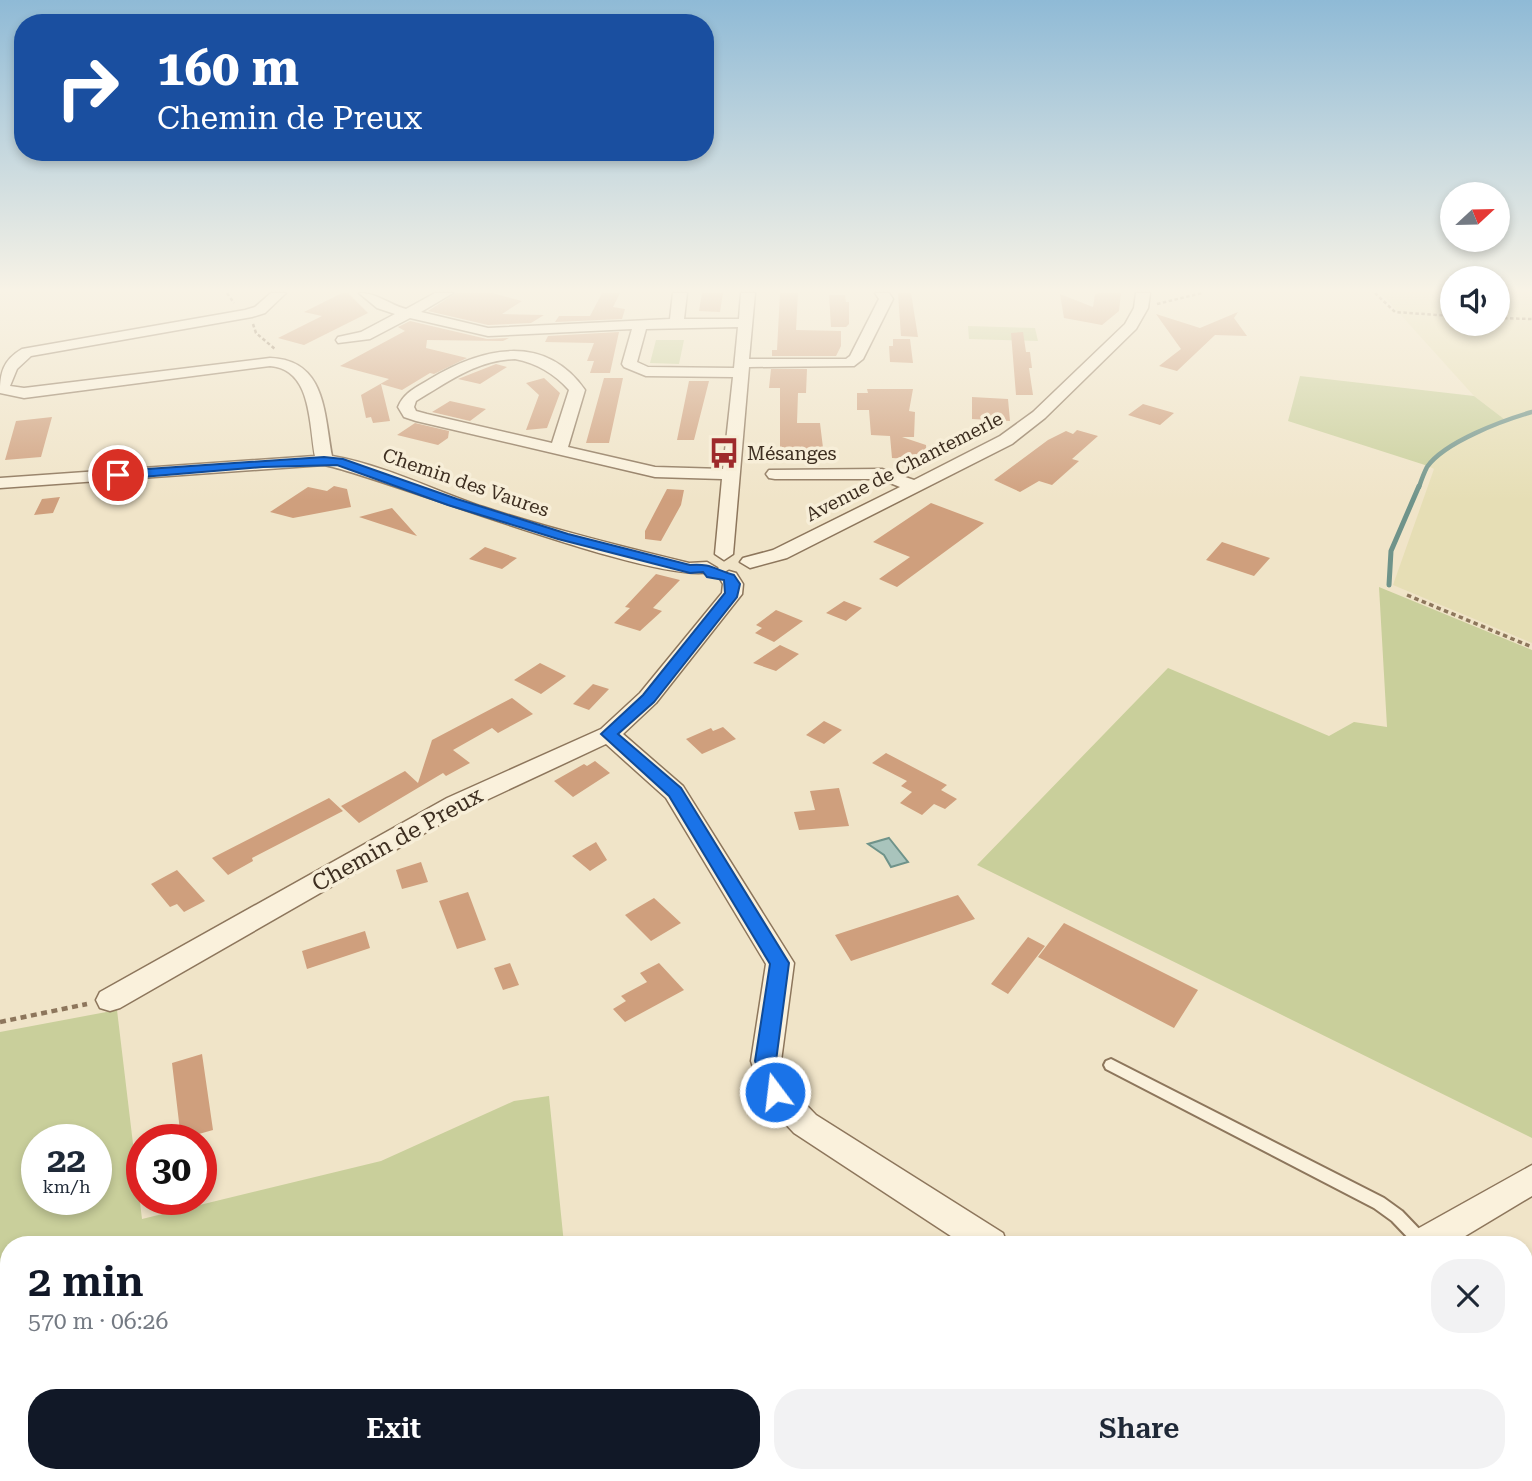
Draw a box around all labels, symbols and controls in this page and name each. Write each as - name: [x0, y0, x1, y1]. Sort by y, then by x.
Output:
- text: 160 m: [157, 40, 299, 97]
- icon: right: [42, 42, 133, 133]
- text: Chemin de Preux: [157, 99, 422, 137]
- north arrow: [1440, 182, 1510, 252]
- map controls: [1440, 182, 1510, 336]
- button: sound: [1440, 266, 1510, 336]
- street label: Avenue de Chantemerle: [802, 407, 1007, 526]
- bus stop icon: Mésanges: [707, 436, 741, 470]
- place label: Mésanges: [747, 442, 837, 465]
- street label: Chemin des Vaures: [380, 443, 552, 522]
- pin: [88, 445, 148, 505]
- icon: arrive: [99, 456, 137, 494]
- street label: Chemin de Preux: [307, 781, 488, 897]
- position arrow: [738, 1055, 812, 1129]
- speed limit sign: 30: [126, 1124, 217, 1215]
- text: 22: [47, 1140, 86, 1181]
- text: km/h: [42, 1176, 91, 1197]
- text: 2 min: [28, 1257, 144, 1306]
- button: close: [1431, 1259, 1505, 1333]
- text: 570 m · 06:26: [28, 1308, 168, 1335]
- button: Exit: [28, 1389, 760, 1469]
- button: Share: [774, 1389, 1505, 1469]

